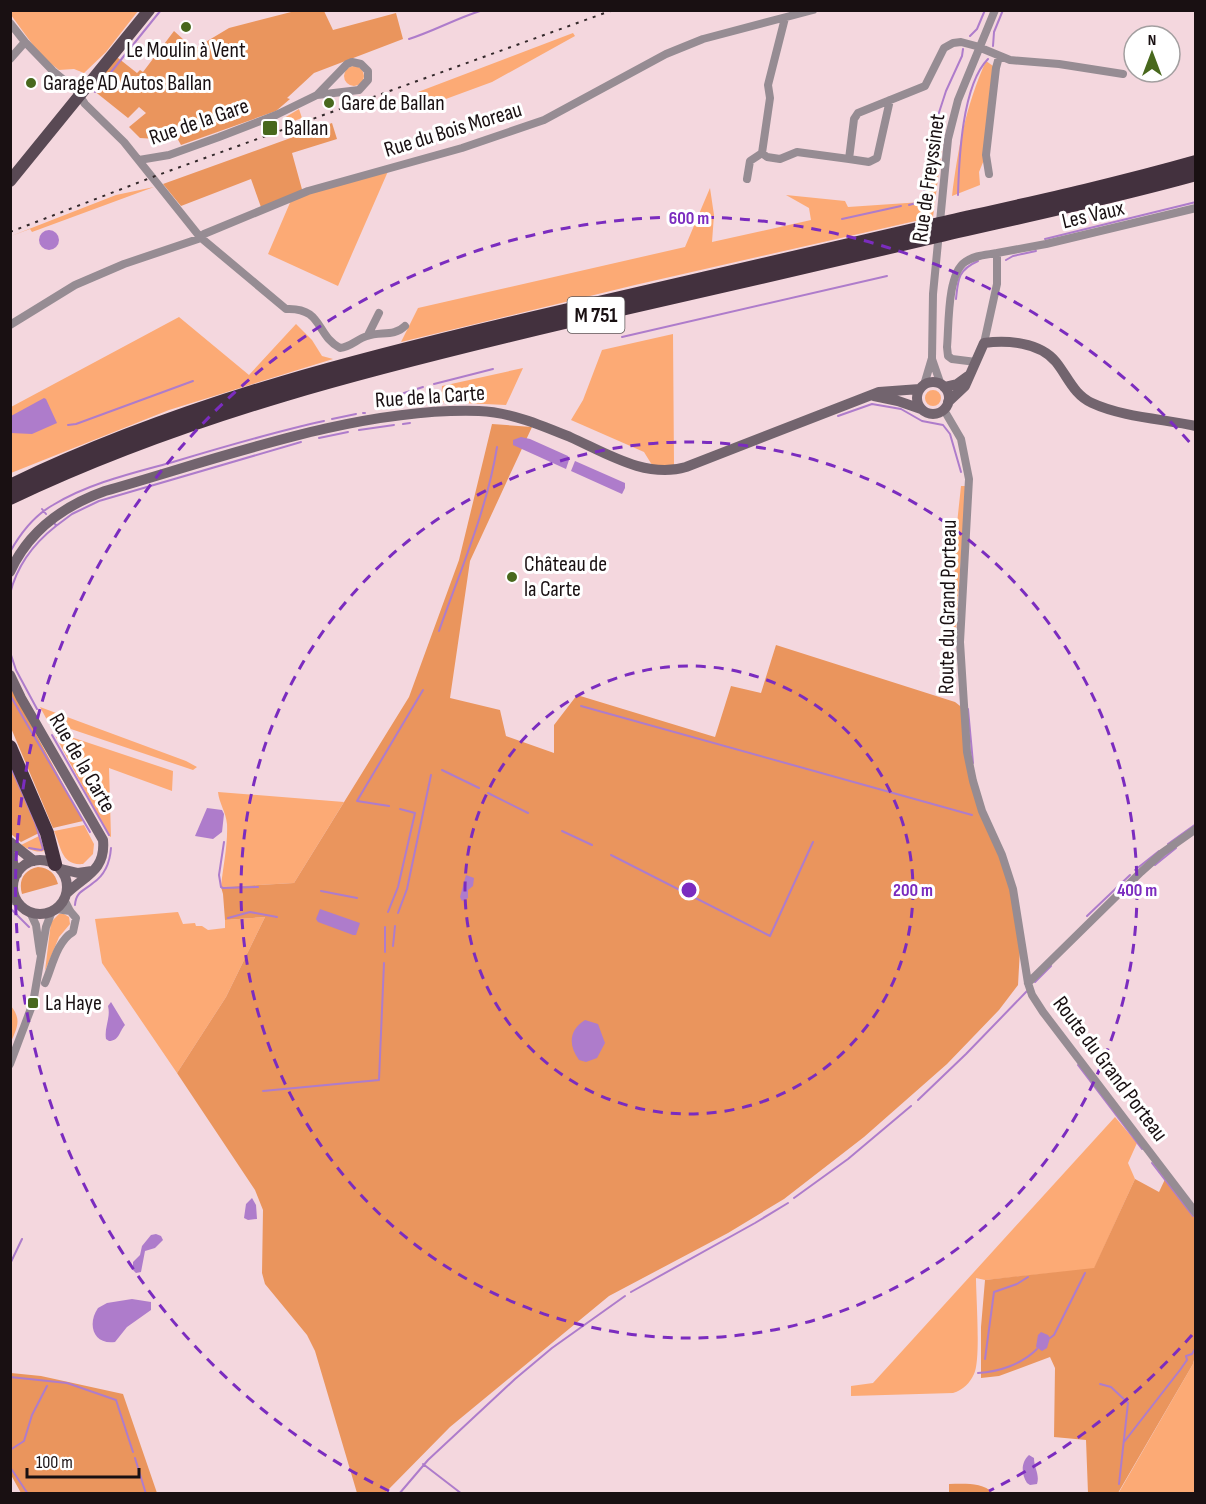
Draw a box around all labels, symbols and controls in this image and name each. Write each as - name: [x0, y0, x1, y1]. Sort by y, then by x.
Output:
- marker: Le Moulin à Vent: [179, 20, 193, 34]
- north arrow: [1122, 24, 1182, 84]
- text: N: [1148, 31, 1156, 50]
- place label: Le Moulin à Vent: [126, 37, 246, 64]
- place label: Garage AD Autos Ballan: [43, 70, 212, 97]
- marker: Garage AD Autos Ballan: [24, 76, 38, 90]
- place label: Gare de Ballan: [341, 90, 445, 117]
- street label: Rue de la Gare: [146, 92, 252, 152]
- marker: Gare de Ballan: [322, 96, 336, 110]
- street label: Rue du Bois Moreau: [381, 96, 525, 164]
- street label: Rue de Freyssinet: [907, 112, 951, 244]
- place label: Ballan: [284, 115, 328, 142]
- marker: Ballan: [261, 119, 279, 137]
- street label: Les Vaux: [1059, 195, 1128, 235]
- text: 600 m: [669, 208, 709, 229]
- road number: M 751: [568, 297, 624, 333]
- street label: Rue de la Carte: [374, 380, 486, 414]
- street label: Route du Grand Porteau: [933, 519, 963, 695]
- place label: Château de la Carte: [524, 551, 607, 603]
- marker: Château de la Carte: [505, 570, 519, 584]
- street label: Rue de la Carte: [43, 709, 121, 817]
- centre of rings: [679, 880, 699, 900]
- text: 200 m: [893, 880, 933, 901]
- text: 400 m: [1117, 880, 1157, 901]
- place label: La Haye: [45, 990, 102, 1017]
- street label: Route du Grand Porteau: [1047, 991, 1173, 1147]
- marker: La Haye: [26, 996, 40, 1010]
- scale bar: [27, 1441, 140, 1479]
- text: 100 m: [36, 1452, 73, 1473]

